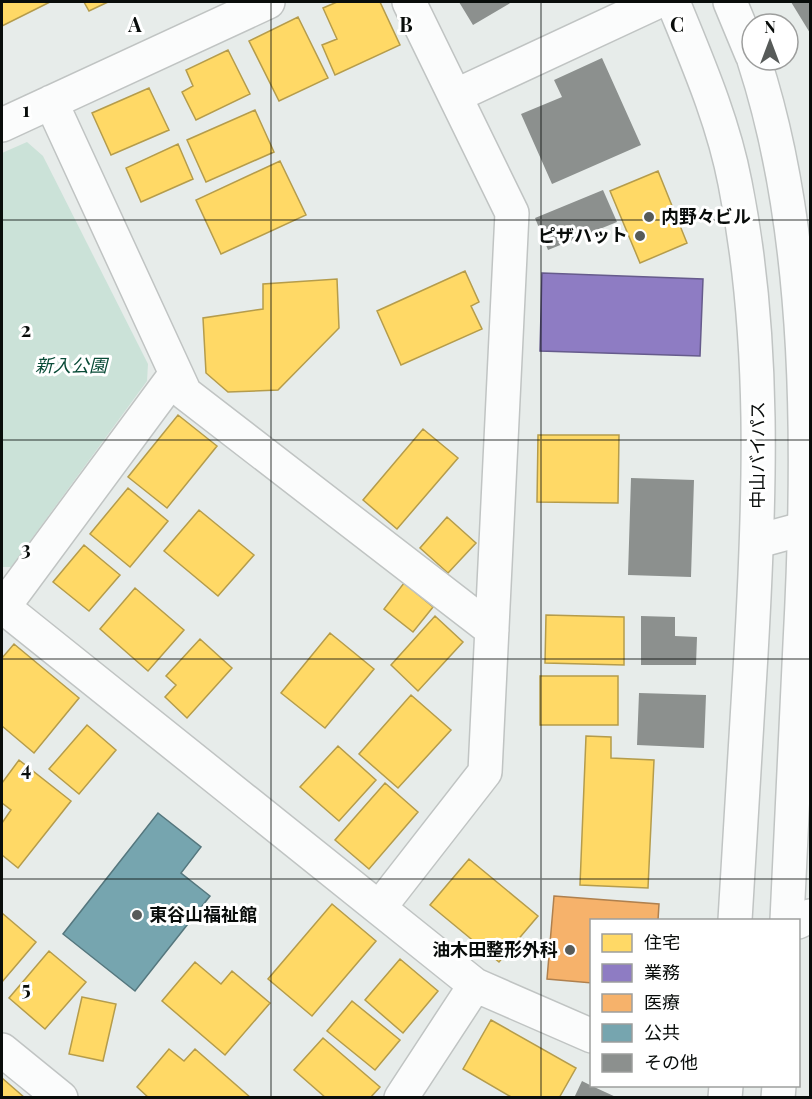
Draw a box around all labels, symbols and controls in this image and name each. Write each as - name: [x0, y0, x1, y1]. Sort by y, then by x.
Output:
- text: A: [127, 10, 142, 37]
- text: B: [399, 10, 413, 37]
- text: C: [670, 10, 684, 37]
- north arrow: [740, 12, 800, 72]
- text: N: [764, 16, 776, 37]
- text: 1: [22, 95, 30, 122]
- place label: 内野々ビル: [661, 204, 751, 228]
- marker: 内野々ビル: [642, 210, 656, 224]
- place label: ピザハット: [538, 223, 628, 247]
- marker: ピザハット: [633, 229, 647, 243]
- text: 2: [21, 315, 31, 342]
- park label: 新入公園: [35, 353, 110, 377]
- street label: 中山バイパス: [745, 401, 769, 509]
- text: 3: [21, 534, 31, 561]
- text: 4: [21, 754, 31, 781]
- place label: 東谷山福祉館: [149, 902, 257, 926]
- marker: 東谷山福祉館: [130, 908, 144, 922]
- legend: [590, 919, 800, 1087]
- text: 住宅: [644, 930, 680, 954]
- place label: 油木田整形外科: [432, 937, 558, 961]
- marker: 油木田整形外科: [563, 943, 577, 957]
- text: 業務: [644, 960, 680, 984]
- text: 5: [21, 974, 31, 1001]
- text: 医療: [644, 990, 680, 1014]
- text: 公共: [644, 1020, 680, 1044]
- text: その他: [644, 1050, 698, 1074]

